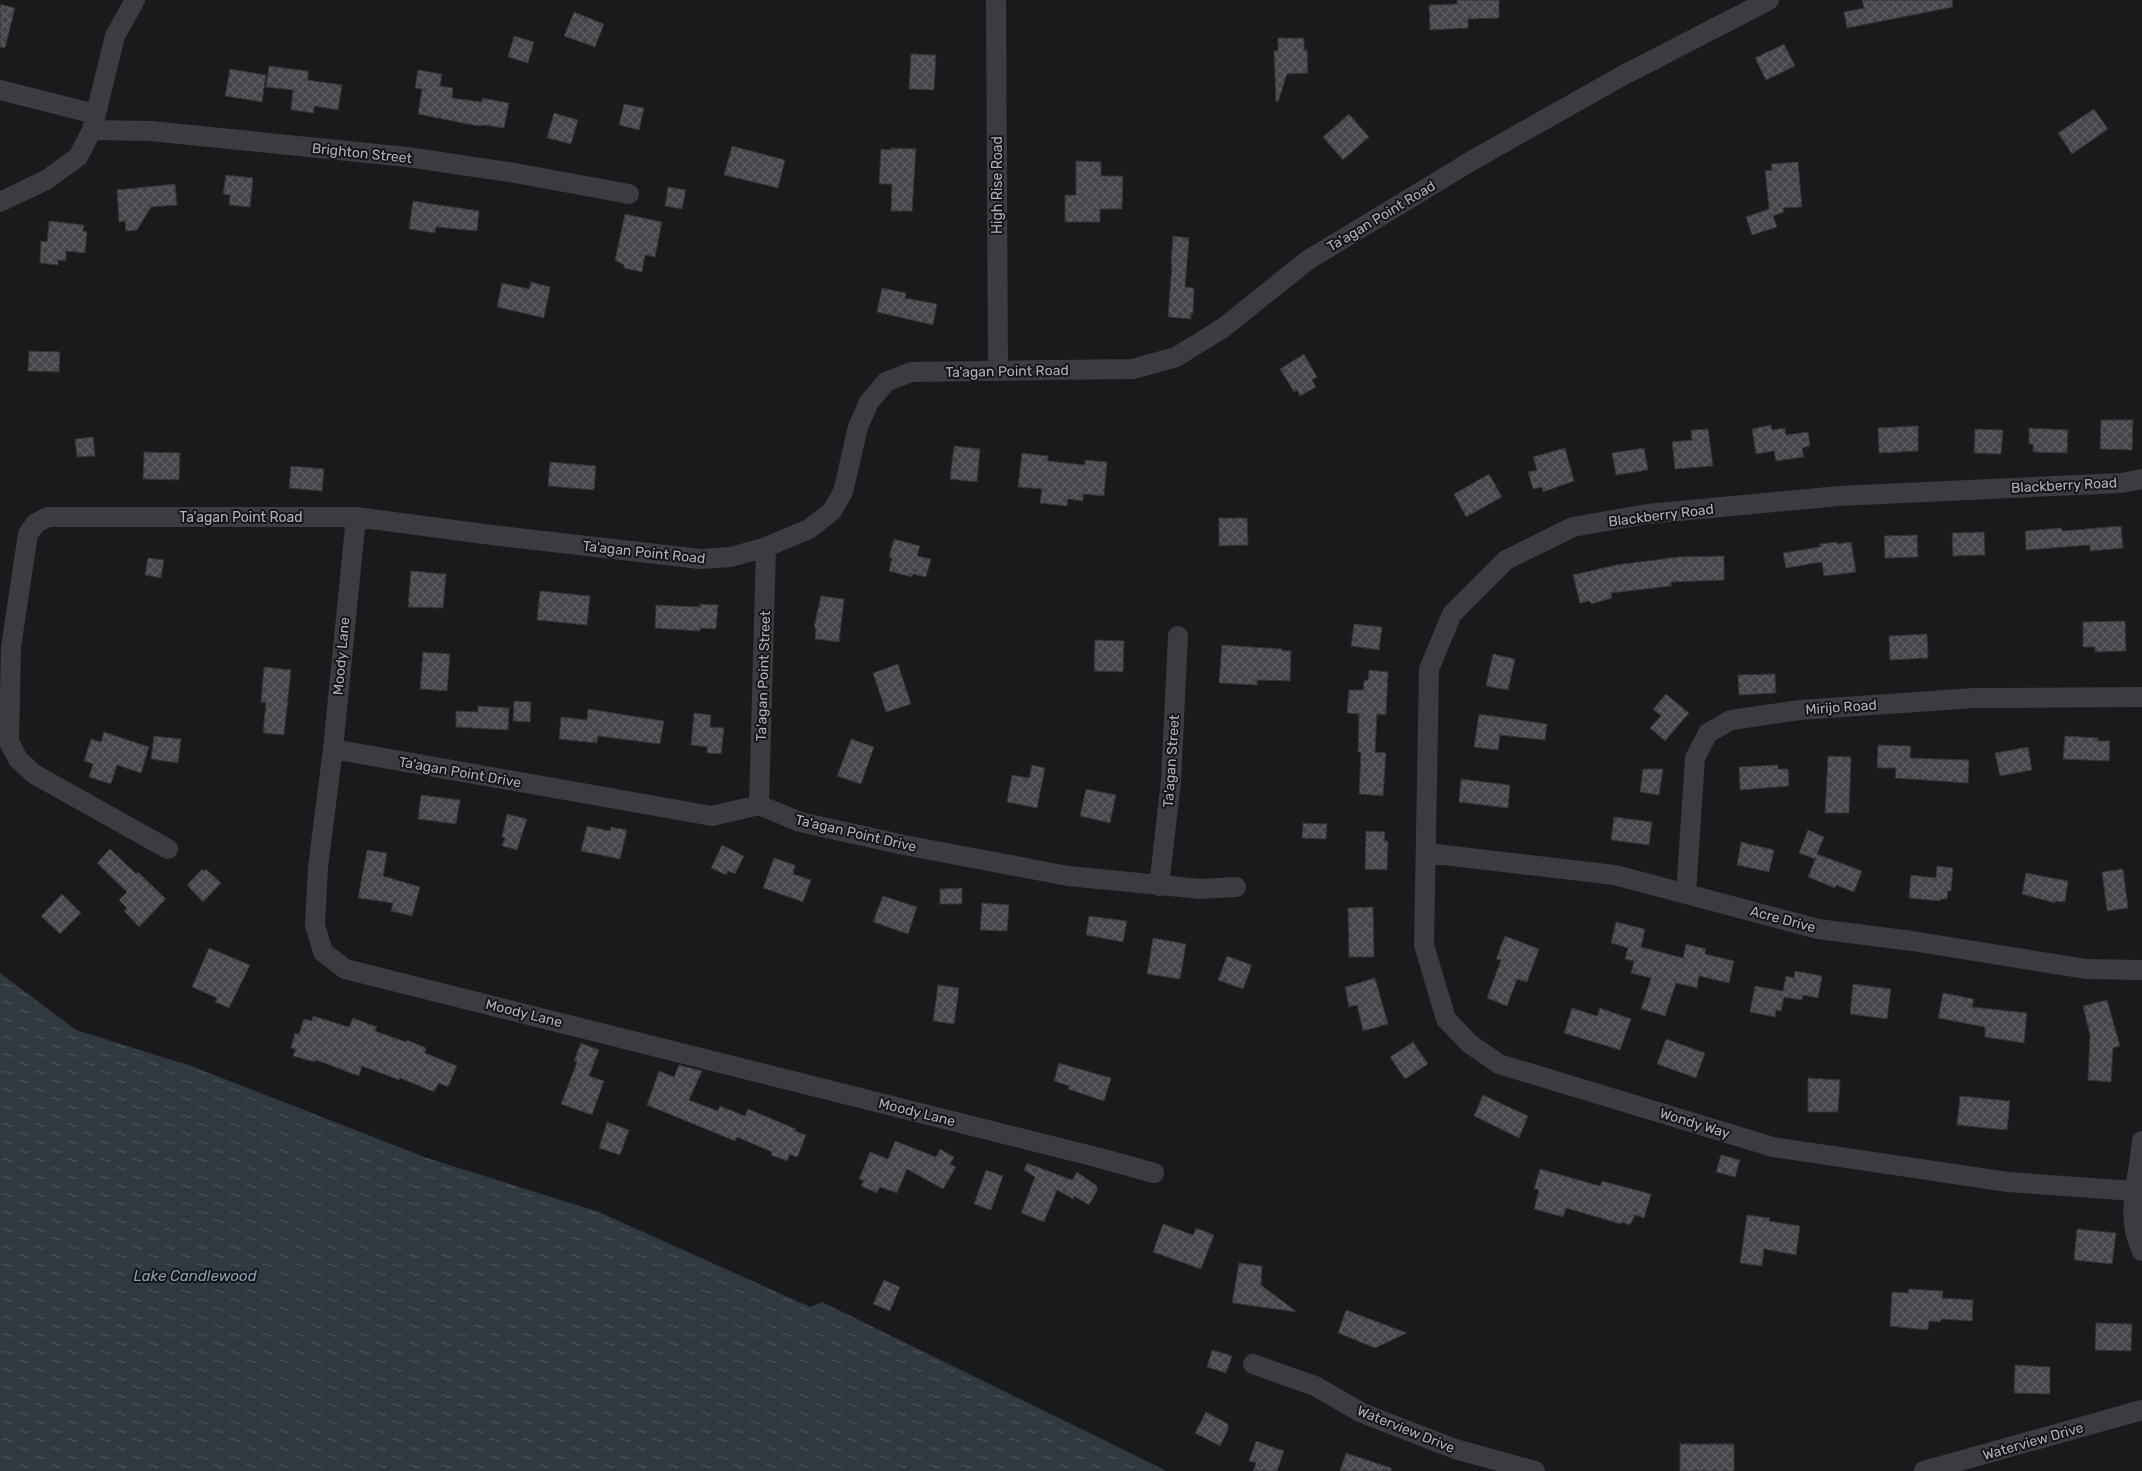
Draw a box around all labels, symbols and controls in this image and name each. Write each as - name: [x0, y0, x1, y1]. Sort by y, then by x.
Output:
- street label: High Rise Road: [989, 136, 1006, 234]
- street label: Brighton Street: [311, 140, 413, 167]
- street label: Ta'agan Point Road: [1324, 177, 1439, 255]
- street label: Ta'agan Point Road: [945, 362, 1069, 381]
- street label: Blackberry Road: [2011, 474, 2118, 497]
- street label: Blackberry Road: [1607, 501, 1715, 530]
- street label: Ta'agan Point Road: [179, 509, 303, 526]
- street label: Ta'agan Point Road: [582, 538, 706, 567]
- street label: Ta'agan Point Street: [753, 610, 774, 742]
- street label: Moody Lane: [330, 616, 353, 696]
- street label: Mirijo Road: [1805, 697, 1877, 718]
- street label: Ta'agan Street: [1160, 714, 1183, 808]
- street label: Ta'agan Point Drive: [397, 753, 523, 792]
- street label: Ta'agan Point Drive: [794, 811, 918, 856]
- street label: Acre Drive: [1748, 903, 1818, 936]
- street label: Moody Lane: [484, 996, 564, 1031]
- street label: Moody Lane: [877, 1095, 957, 1130]
- street label: Wondy Way: [1658, 1105, 1732, 1142]
- water label: Lake Candlewood: [133, 1267, 258, 1285]
- street label: Waterview Drive: [1354, 1402, 1457, 1457]
- street label: Waterview Drive: [1981, 1419, 2086, 1464]

